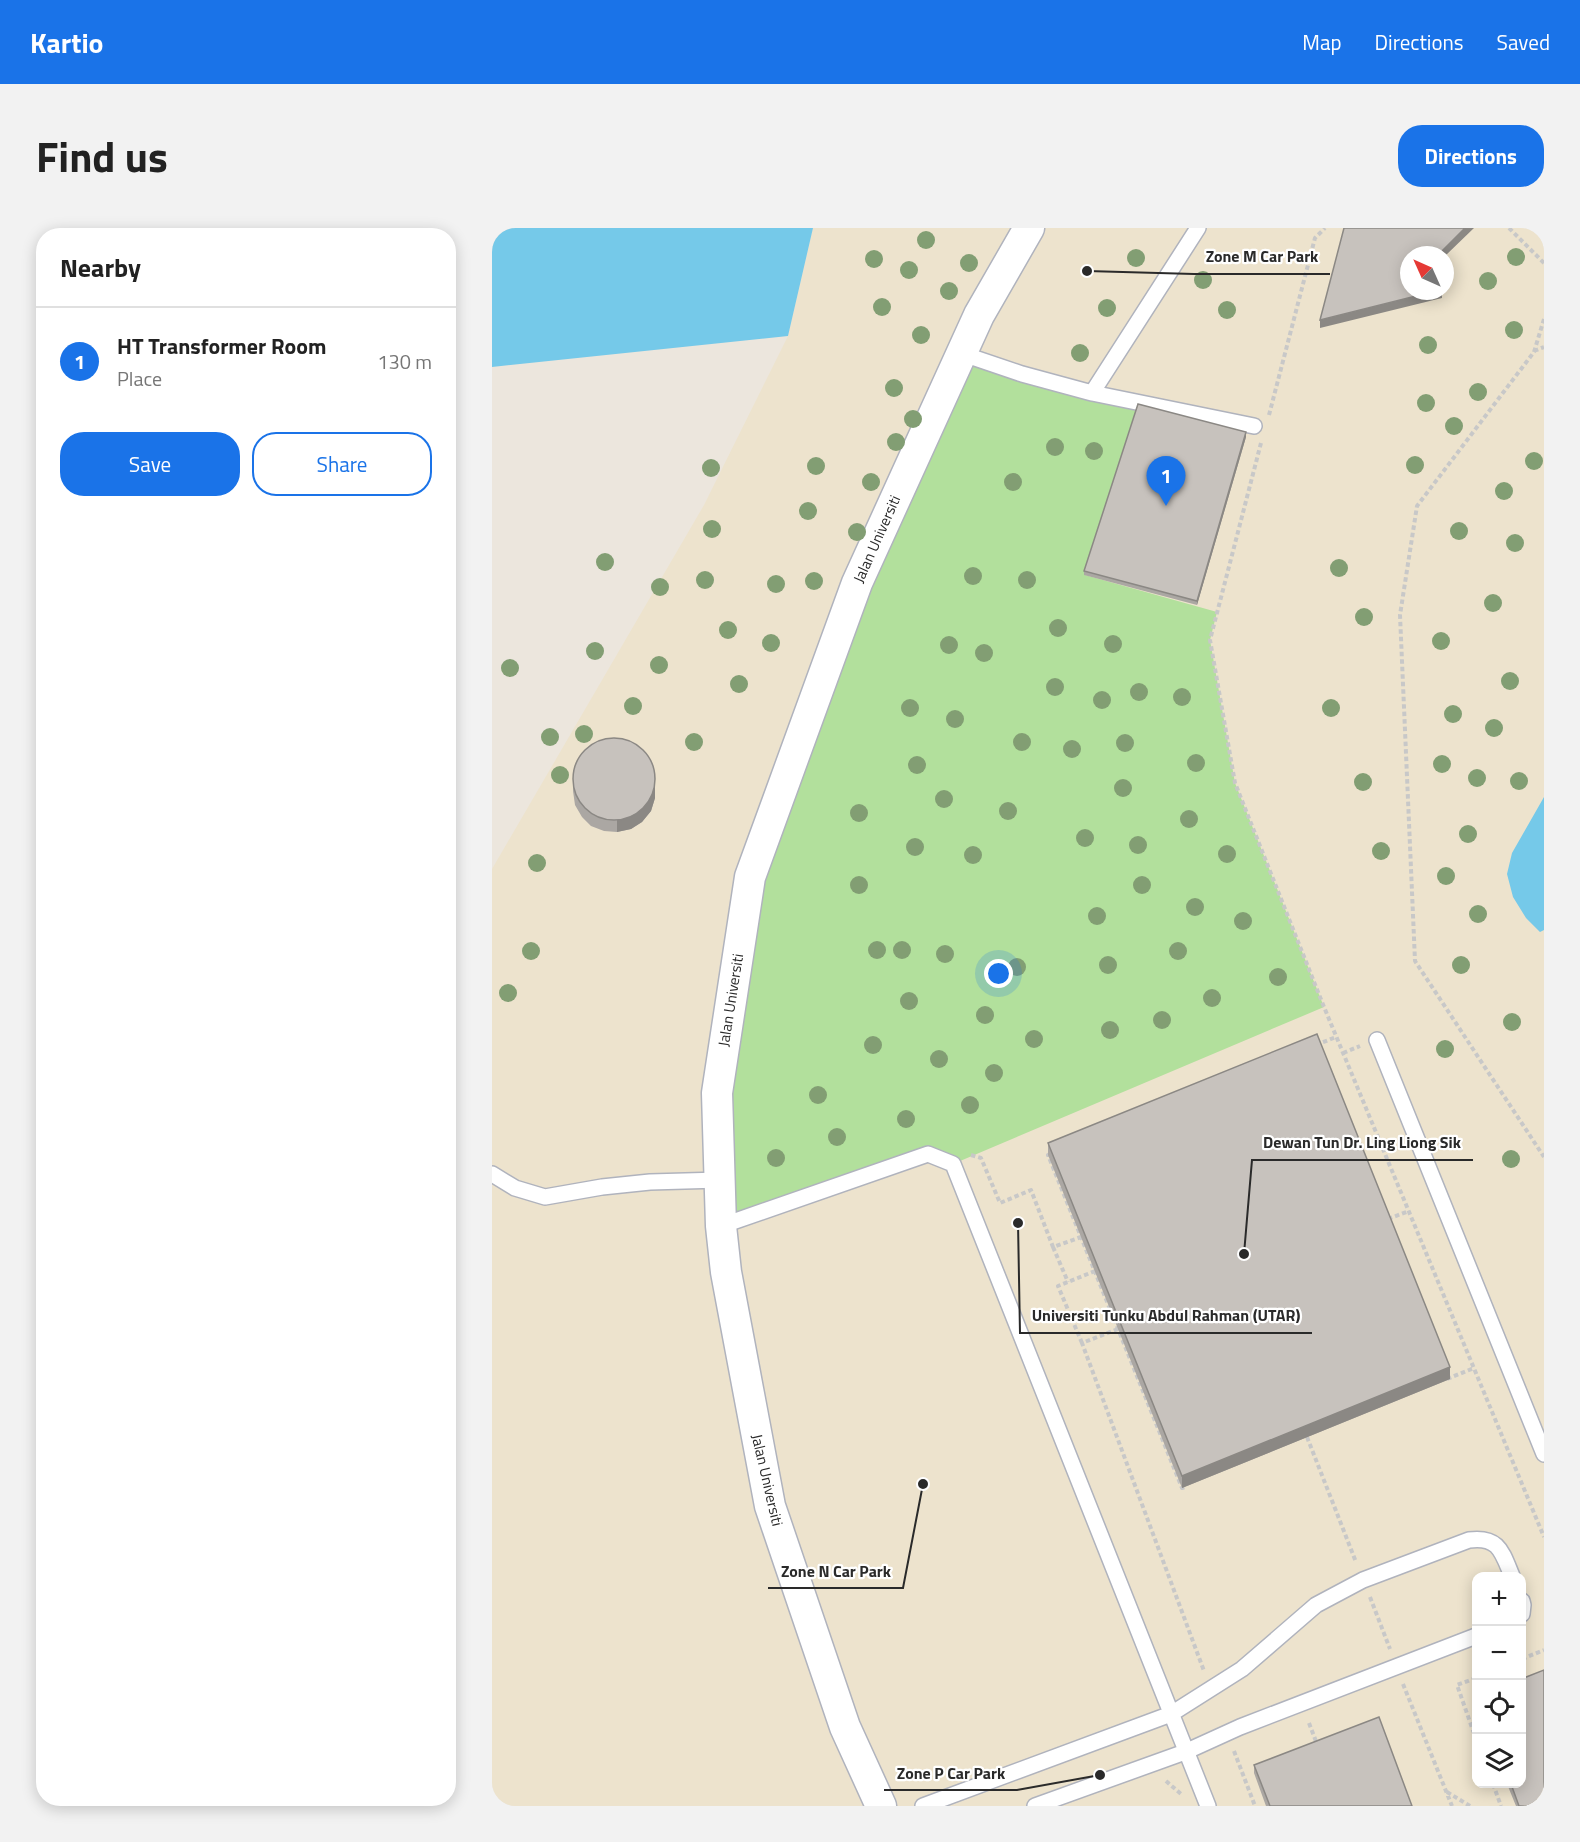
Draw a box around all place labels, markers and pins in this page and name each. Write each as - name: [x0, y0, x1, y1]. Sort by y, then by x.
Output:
- callout: Zone M Car Park: [1194, 240, 1330, 274]
- pin: 1: [1146, 456, 1186, 506]
- callout: Dewan Tun Dr. Ling Liong Sik: [1252, 1126, 1473, 1160]
- callout: Universiti Tunku Abdul Rahman (UTAR): [1020, 1299, 1312, 1333]
- callout: Zone N Car Park: [768, 1554, 903, 1588]
- callout: Zone P Car Park: [884, 1756, 1017, 1790]

